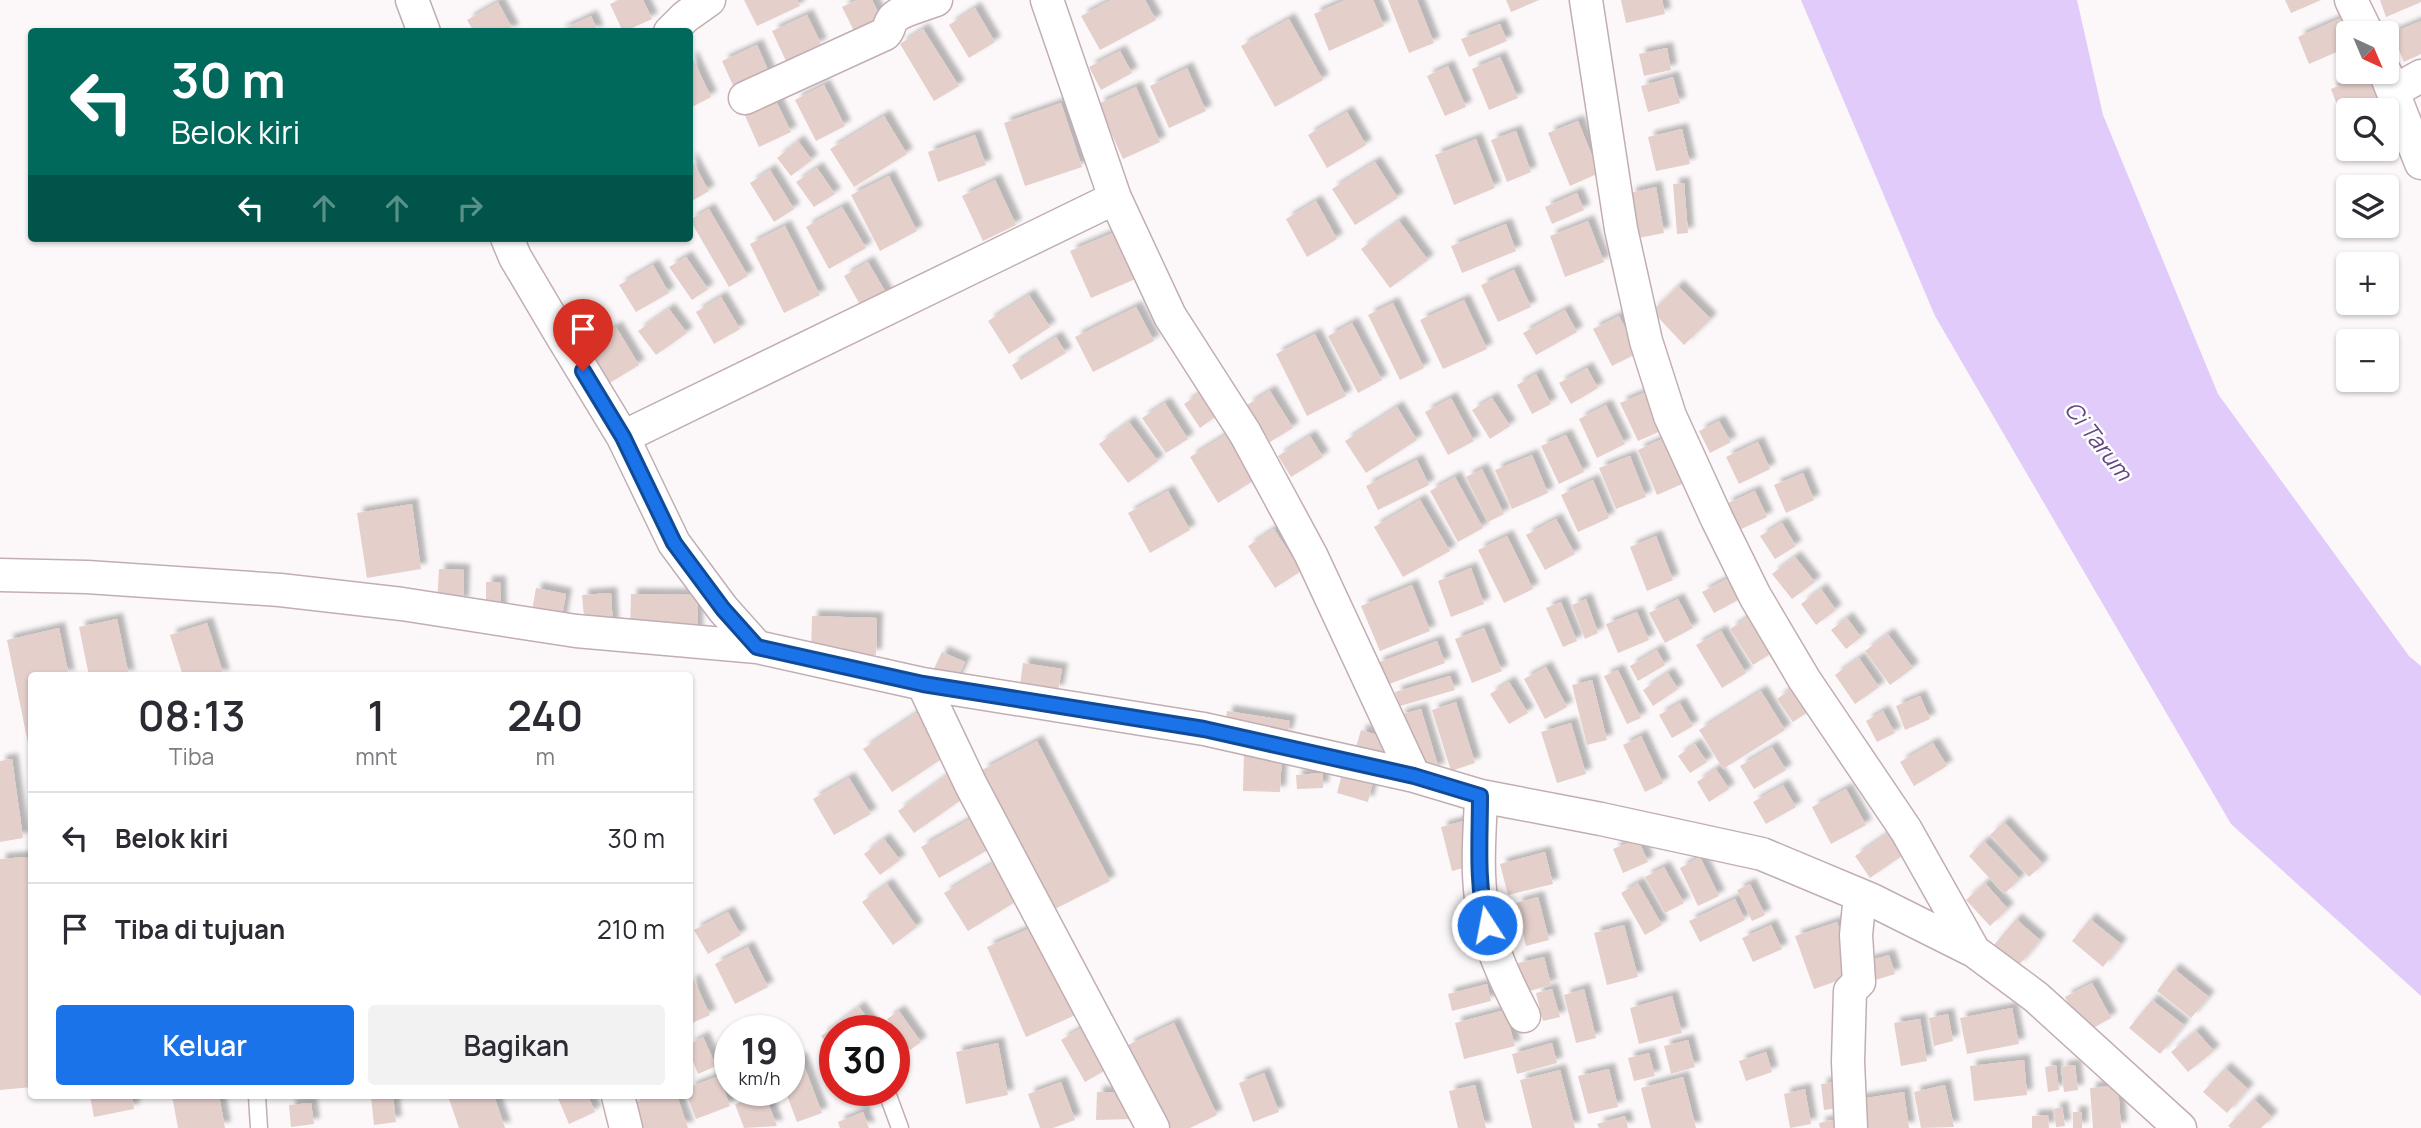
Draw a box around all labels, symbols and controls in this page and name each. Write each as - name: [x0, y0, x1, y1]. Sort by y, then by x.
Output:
- north arrow: [2336, 21, 2399, 84]
- map controls: [2336, 21, 2399, 392]
- text: 30 m: [171, 46, 286, 113]
- icon: left: [56, 56, 147, 147]
- button: search: [2336, 98, 2399, 161]
- text: Belok kiri: [171, 110, 300, 154]
- button: layers: [2336, 175, 2399, 238]
- icon: left: [232, 189, 270, 227]
- icon: ahead: [305, 189, 343, 227]
- icon: ahead: [378, 189, 416, 227]
- icon: right: [451, 189, 489, 227]
- button: +: [2336, 252, 2399, 315]
- pin: [553, 299, 613, 371]
- icon: arrive: [564, 310, 602, 348]
- button: −: [2336, 329, 2399, 392]
- water label: Ci Tarum: [2058, 394, 2141, 488]
- text: 08:13: [138, 686, 245, 744]
- text: 1: [367, 686, 385, 744]
- text: 240: [507, 686, 583, 744]
- text: Tiba: [169, 740, 214, 772]
- text: mnt: [355, 740, 398, 772]
- text: m: [536, 740, 555, 772]
- icon: left: [56, 819, 94, 857]
- text: Belok kiri: [115, 820, 229, 856]
- text: 30 m: [608, 820, 665, 856]
- position arrow: [1450, 888, 1524, 962]
- icon: arrive: [56, 910, 94, 948]
- text: Tiba di tujuan: [115, 911, 285, 947]
- text: 210 m: [597, 911, 665, 947]
- button: Keluar: [56, 1005, 354, 1085]
- button: Bagikan: [368, 1005, 665, 1085]
- speed limit sign: 30: [819, 1015, 910, 1106]
- text: 19: [741, 1027, 778, 1075]
- text: km/h: [739, 1066, 780, 1090]

